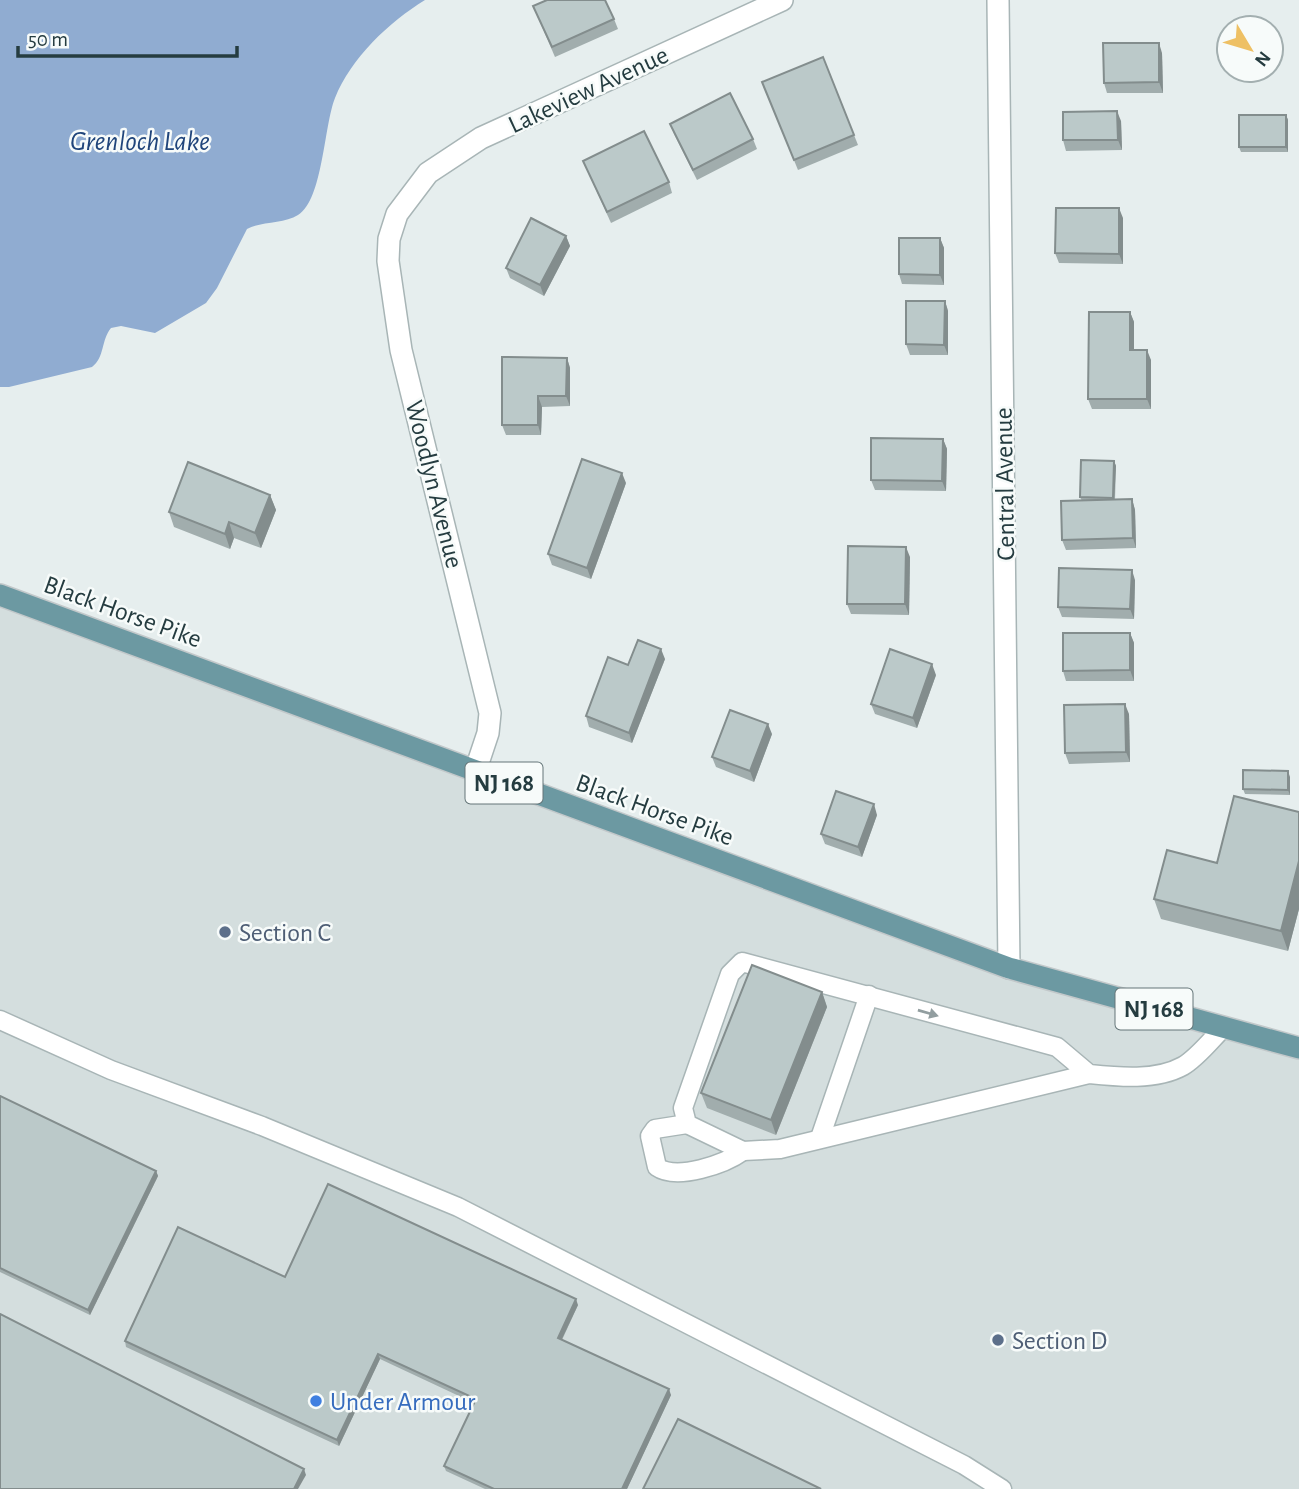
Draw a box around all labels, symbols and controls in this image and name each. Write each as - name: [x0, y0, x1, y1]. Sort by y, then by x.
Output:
- scale bar: [18, 14, 236, 58]
- north arrow: [1215, 14, 1285, 84]
- text: 50 m: [28, 29, 68, 50]
- street label: Lakeview Avenue: [504, 42, 672, 138]
- text: N: [1251, 47, 1274, 70]
- water label: Grenloch Lake: [70, 128, 210, 156]
- street label: Woodlyn Avenue: [401, 398, 467, 571]
- street label: Central Avenue: [991, 407, 1019, 561]
- street label: Black Horse Pike: [40, 571, 205, 653]
- road number: NJ 168: [466, 762, 542, 804]
- street label: Black Horse Pike: [572, 769, 737, 851]
- place label: Section C: [239, 920, 331, 946]
- marker: Section C: [217, 924, 233, 940]
- road number: NJ 168: [1116, 988, 1192, 1030]
- one-way arrow: [918, 1008, 939, 1018]
- place label: Section D: [1012, 1328, 1107, 1354]
- marker: Section D: [990, 1332, 1006, 1348]
- place label: Under Armour: [330, 1389, 476, 1415]
- marker: Under Armour: [308, 1393, 324, 1409]

